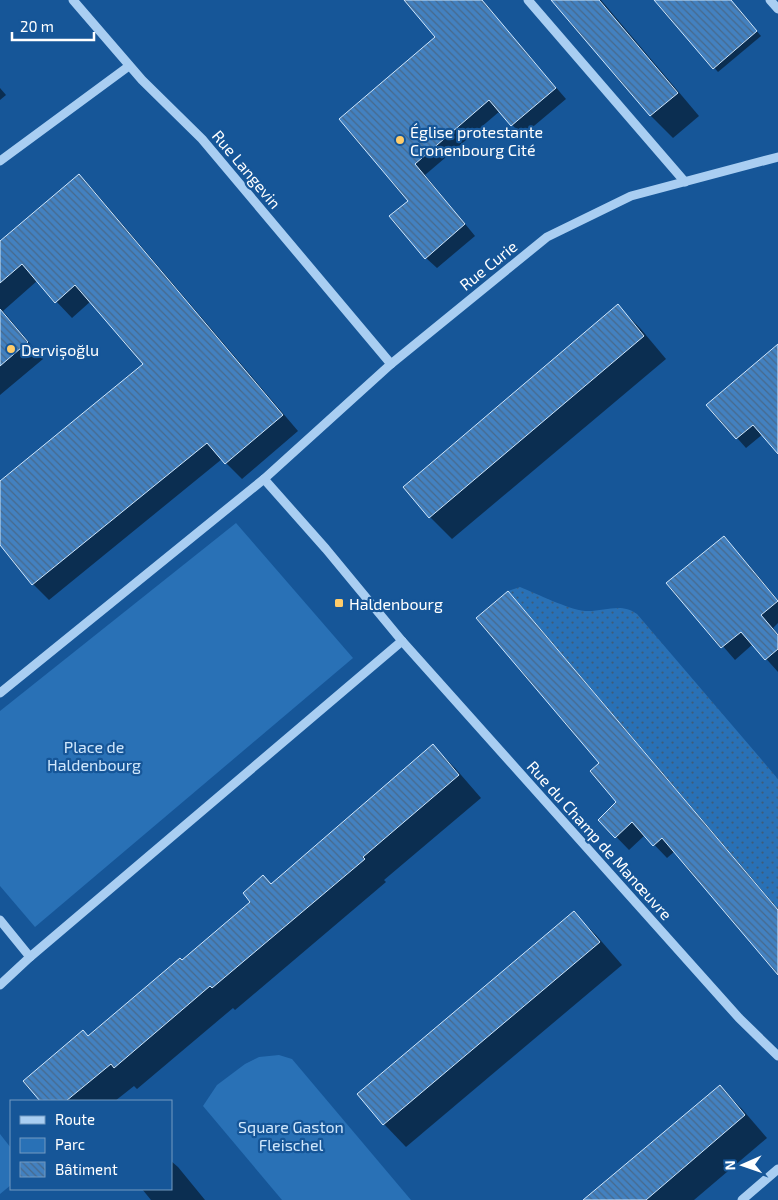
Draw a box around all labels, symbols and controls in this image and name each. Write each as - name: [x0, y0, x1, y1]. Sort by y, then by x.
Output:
- scale bar: [12, 10, 95, 42]
- text: 20 m: [20, 17, 54, 35]
- place label: Église protestante Cronenbourg Cité: [410, 122, 543, 159]
- street label: Rue Langevin: [209, 126, 285, 212]
- marker: Église protestante Cronenbourg Cité: [394, 134, 406, 146]
- street label: Rue Curie: [455, 236, 521, 294]
- place label: Dervişoğlu: [21, 340, 99, 360]
- marker: Dervişoğlu: [5, 343, 17, 355]
- place label: Haldenbourg: [349, 594, 443, 613]
- marker: Haldenbourg: [333, 597, 345, 609]
- park label: Place de Haldenbourg: [47, 737, 141, 774]
- street label: Rue du Champ de Manœuvre: [524, 757, 676, 923]
- legend: [10, 1100, 172, 1190]
- text: Route: [55, 1110, 95, 1128]
- park label: Square Gaston Fleischel: [238, 1117, 344, 1154]
- text: Parc: [55, 1135, 85, 1153]
- north arrow: [718, 1140, 768, 1190]
- text: Bâtiment: [55, 1160, 118, 1178]
- text: N: [721, 1160, 738, 1171]

